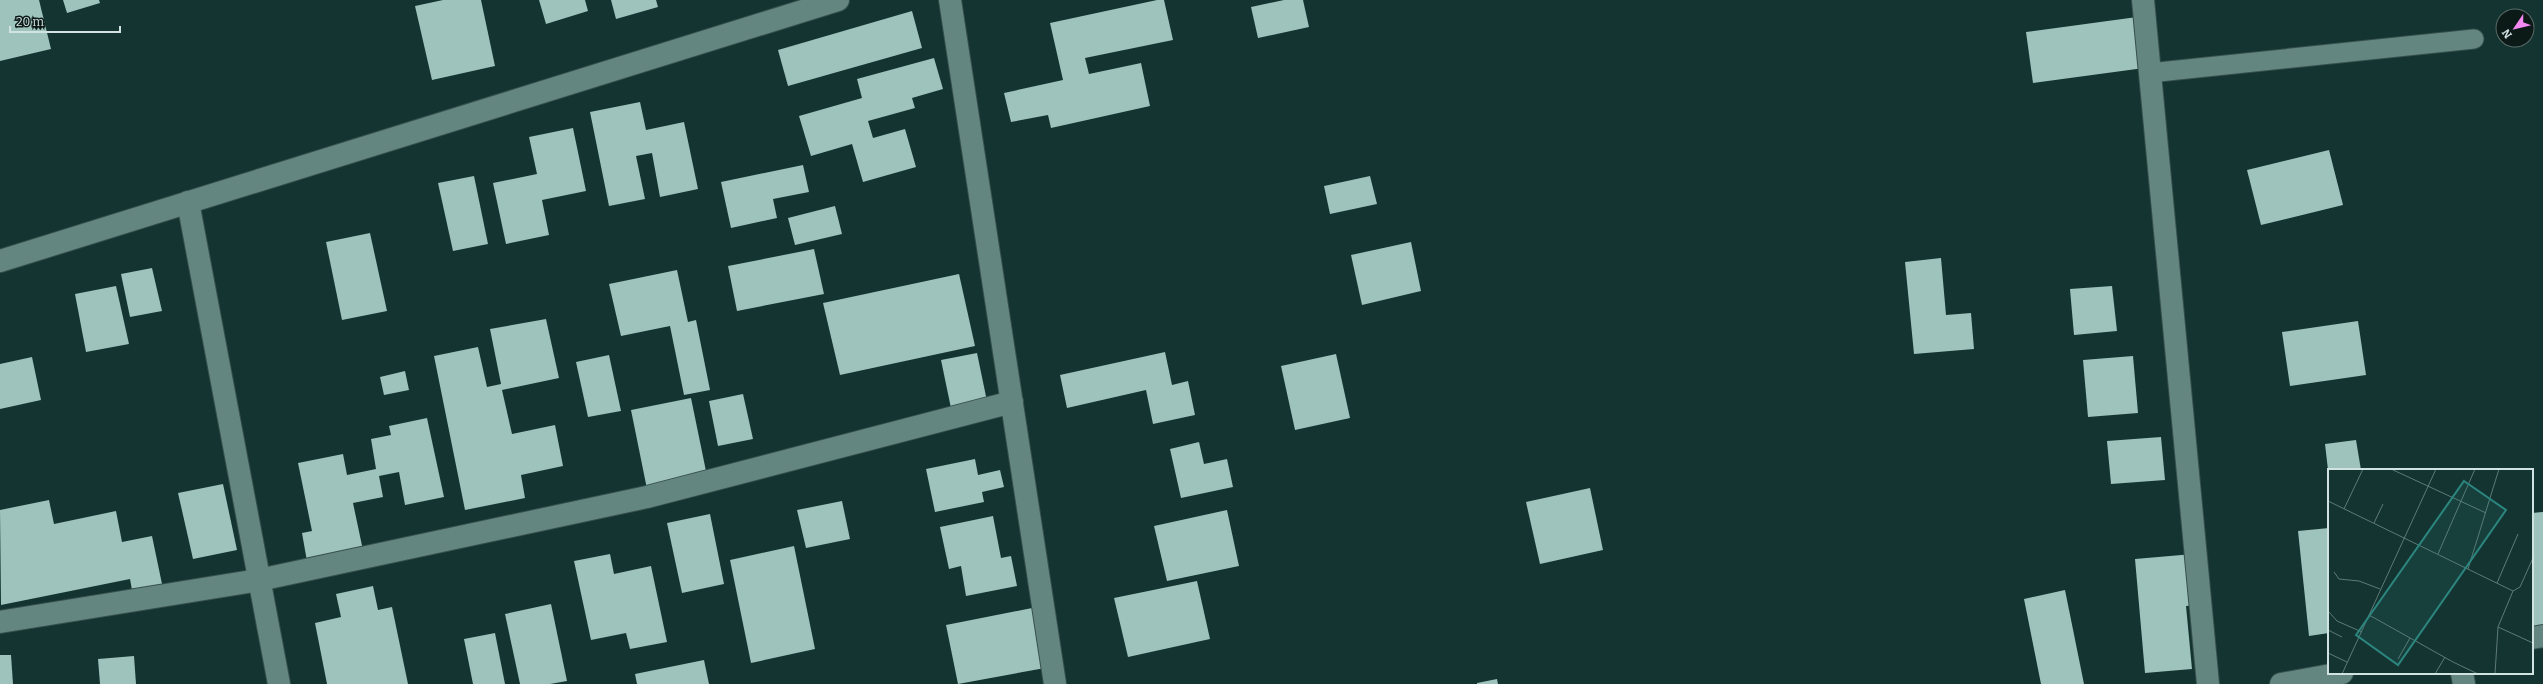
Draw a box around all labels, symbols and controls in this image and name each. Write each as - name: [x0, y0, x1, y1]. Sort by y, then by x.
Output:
- scale bar: [10, 8, 120, 34]
- north arrow: [2495, 8, 2535, 48]
- text: 20 m: [16, 15, 45, 29]
- text: N: [2499, 26, 2515, 41]
- inset map: [2328, 469, 2533, 674]

